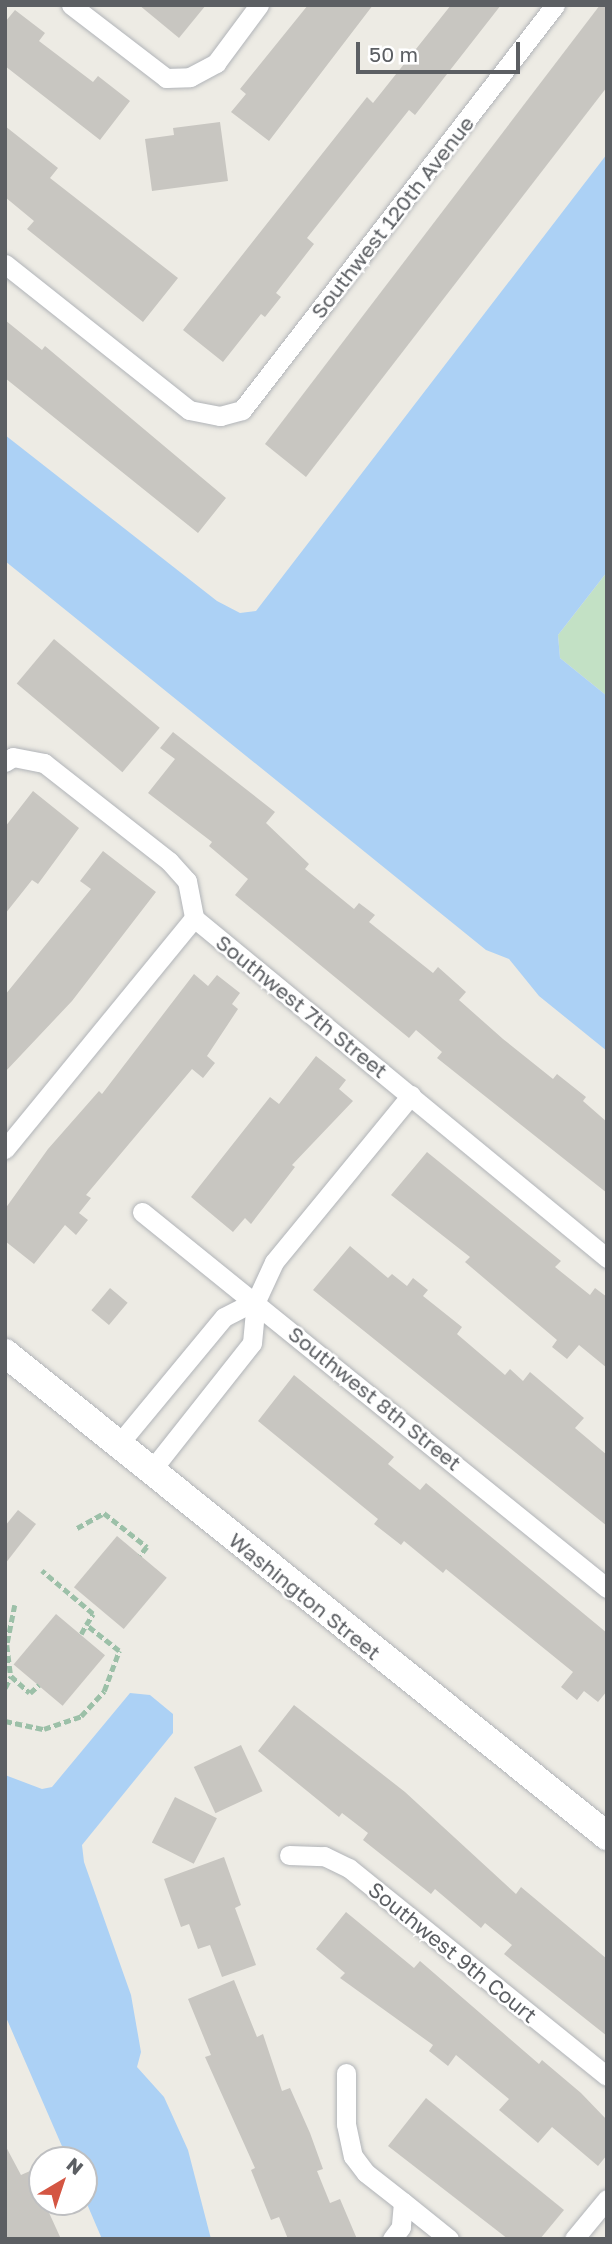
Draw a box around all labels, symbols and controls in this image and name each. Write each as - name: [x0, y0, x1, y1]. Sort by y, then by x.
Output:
- scale bar: [360, 28, 524, 72]
- text: 50 m: [369, 41, 418, 67]
- street label: Southwest 120th Avenue: [305, 111, 479, 323]
- street label: Southwest 7th Street: [211, 929, 393, 1083]
- street label: Southwest 8th Street: [283, 1321, 467, 1475]
- street label: Washington Street: [224, 1527, 386, 1665]
- street label: Southwest 9th Court: [364, 1876, 542, 2028]
- north arrow: [28, 2146, 98, 2216]
- text: N: [62, 2152, 88, 2179]

